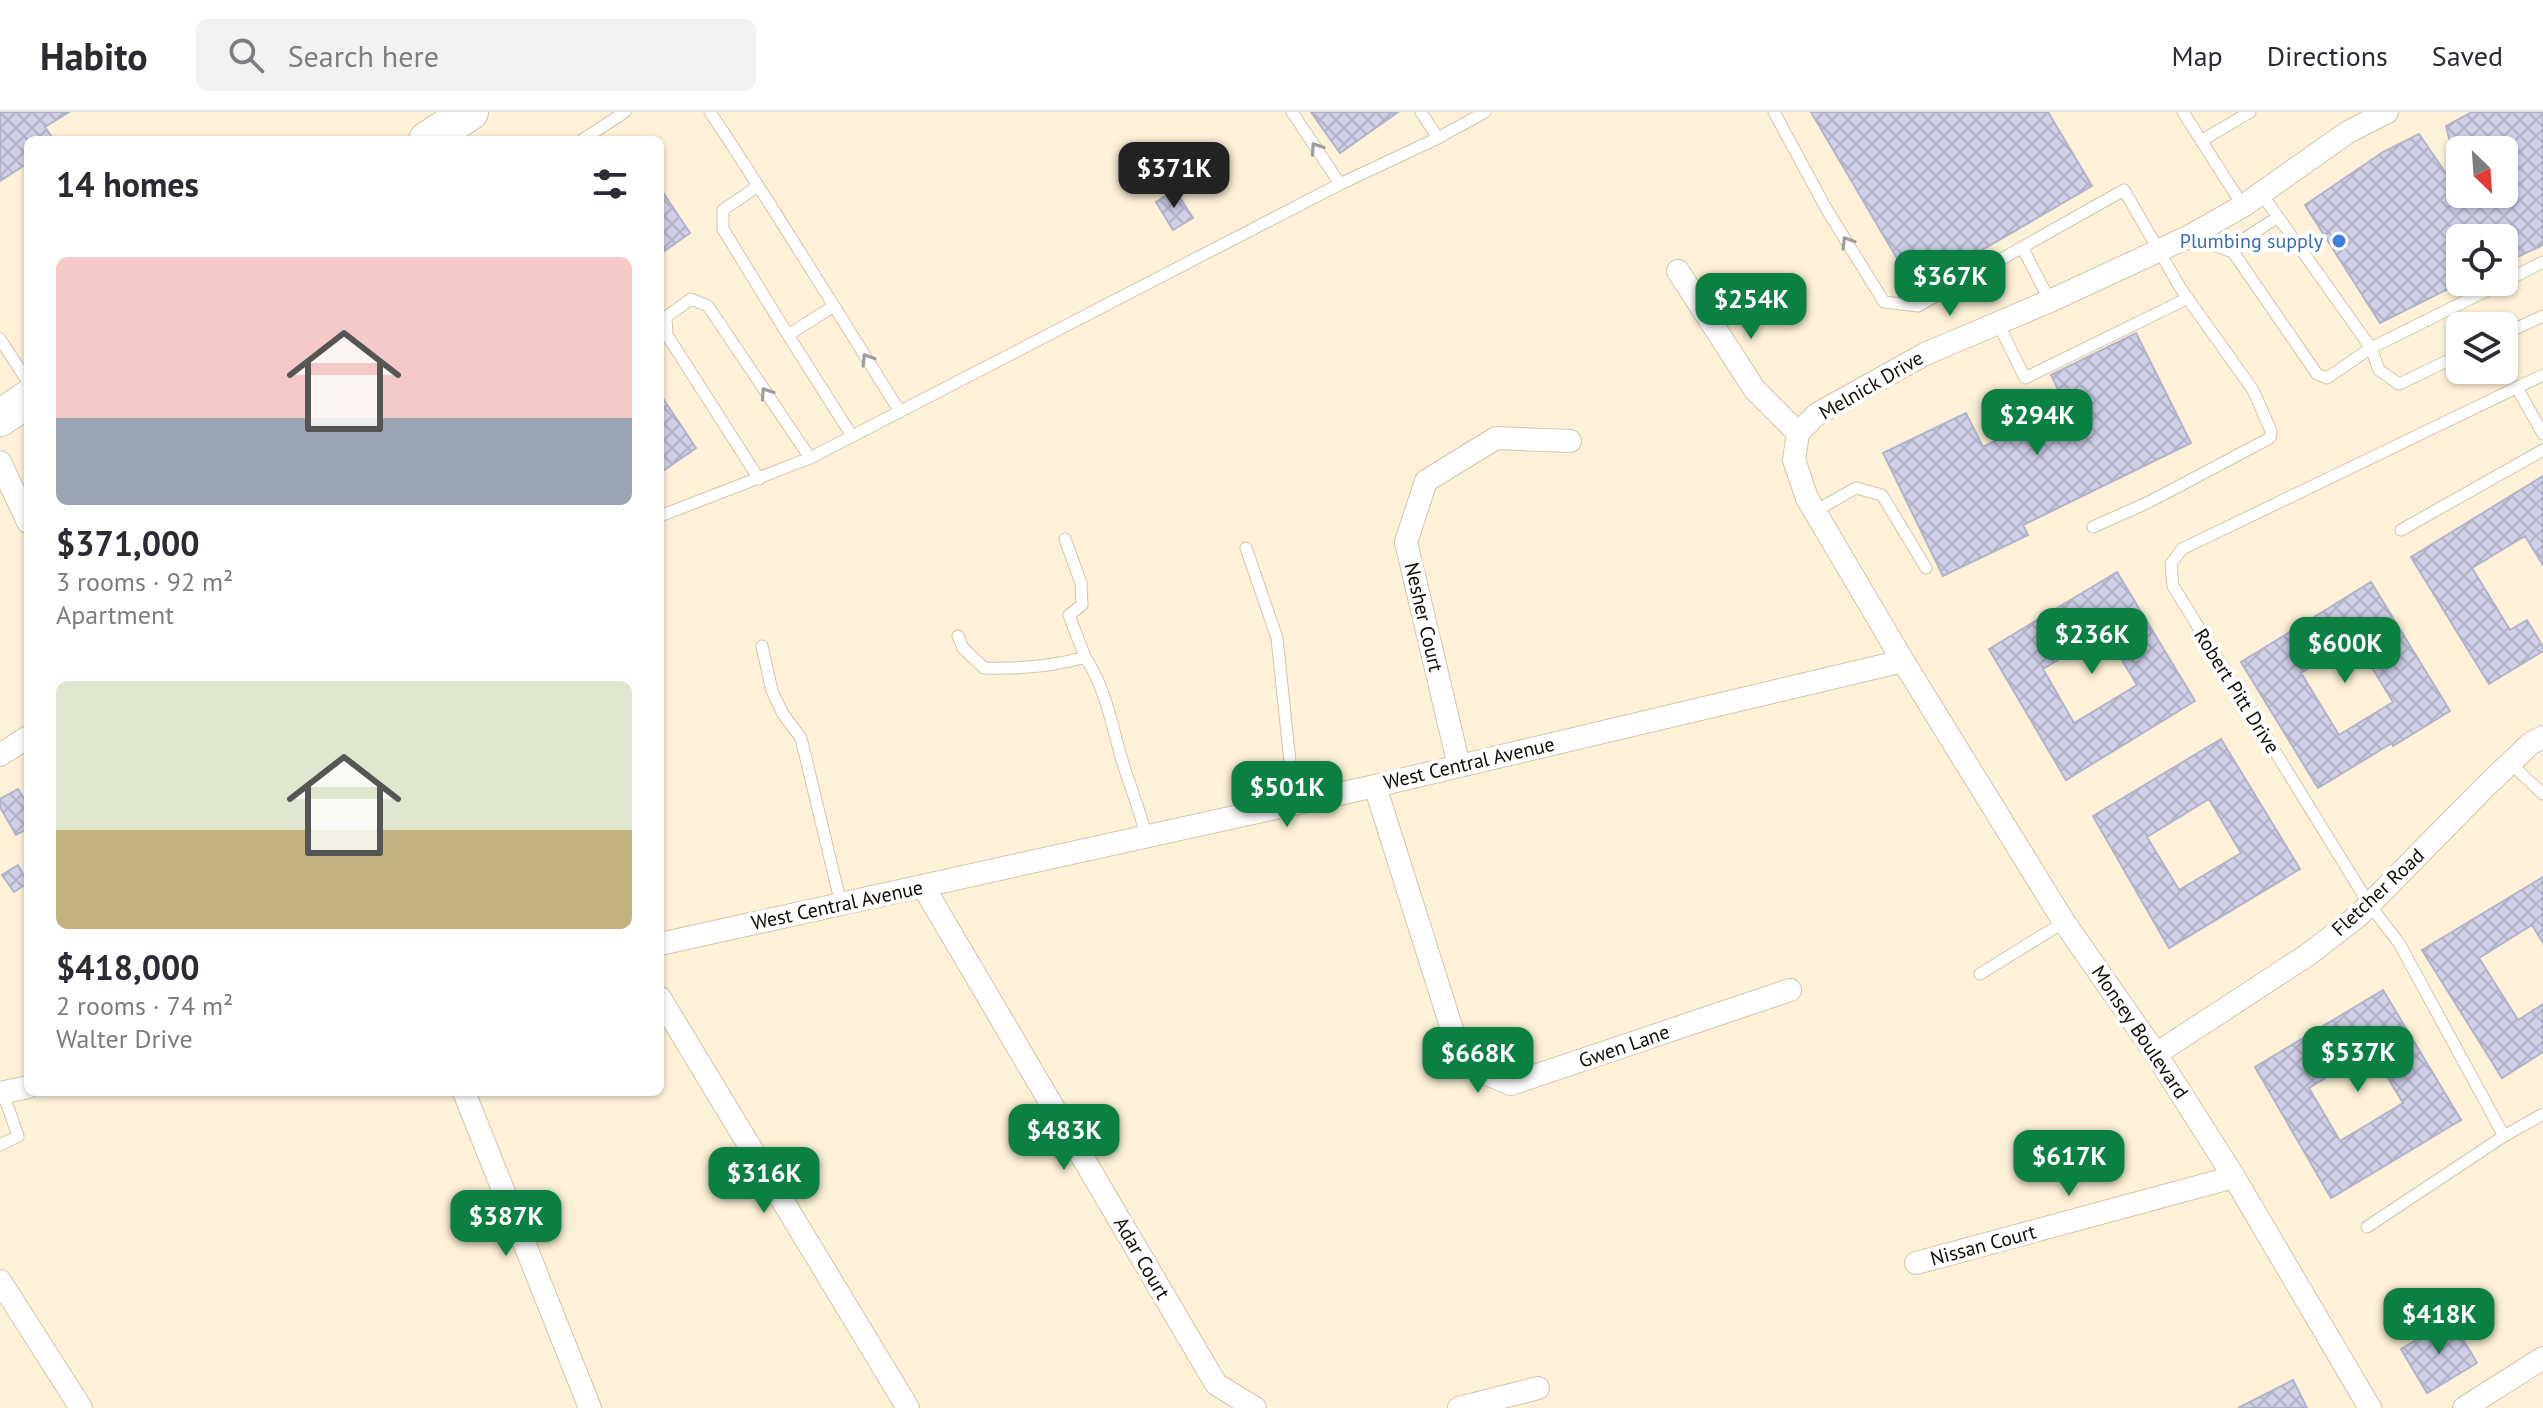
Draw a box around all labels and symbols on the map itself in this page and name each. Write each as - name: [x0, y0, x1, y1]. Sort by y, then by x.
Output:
- north arrow: [2446, 136, 2518, 208]
- pin: $371K: [1118, 142, 1230, 210]
- one-way arrow: [1311, 142, 1326, 157]
- place label: Plumbing supply: [2180, 228, 2324, 254]
- marker: Plumbing supply: [2330, 232, 2348, 250]
- one-way arrow: [1841, 236, 1856, 251]
- pin: $367K: [1894, 250, 2006, 318]
- pin: $254K: [1695, 273, 1807, 341]
- street label: Melnick Drive: [1814, 345, 1928, 425]
- one-way arrow: [861, 353, 877, 368]
- one-way arrow: [761, 387, 776, 402]
- pin: $294K: [1981, 389, 2093, 457]
- street label: Nesher Court: [1399, 560, 1449, 675]
- pin: $236K: [2036, 608, 2148, 676]
- pin: $600K: [2289, 617, 2401, 685]
- street label: Robert Pitt Drive: [2188, 624, 2286, 758]
- street label: West Central Avenue: [1381, 731, 1557, 795]
- pin: $501K: [1231, 761, 1343, 829]
- street label: Fletcher Road: [2326, 842, 2430, 942]
- street label: West Central Avenue: [749, 874, 925, 936]
- street label: Monsey Boulevard: [2086, 960, 2194, 1104]
- street label: Gwen Lane: [1575, 1018, 1673, 1074]
- pin: $537K: [2302, 1026, 2414, 1094]
- pin: $668K: [1422, 1027, 1534, 1095]
- pin: $483K: [1008, 1104, 1120, 1172]
- pin: $617K: [2013, 1130, 2125, 1198]
- pin: $316K: [708, 1147, 820, 1215]
- pin: $387K: [450, 1190, 562, 1258]
- street label: Adar Court: [1108, 1212, 1176, 1304]
- street label: Nissan Court: [1927, 1218, 2039, 1272]
- pin: $418K: [2383, 1288, 2495, 1356]

